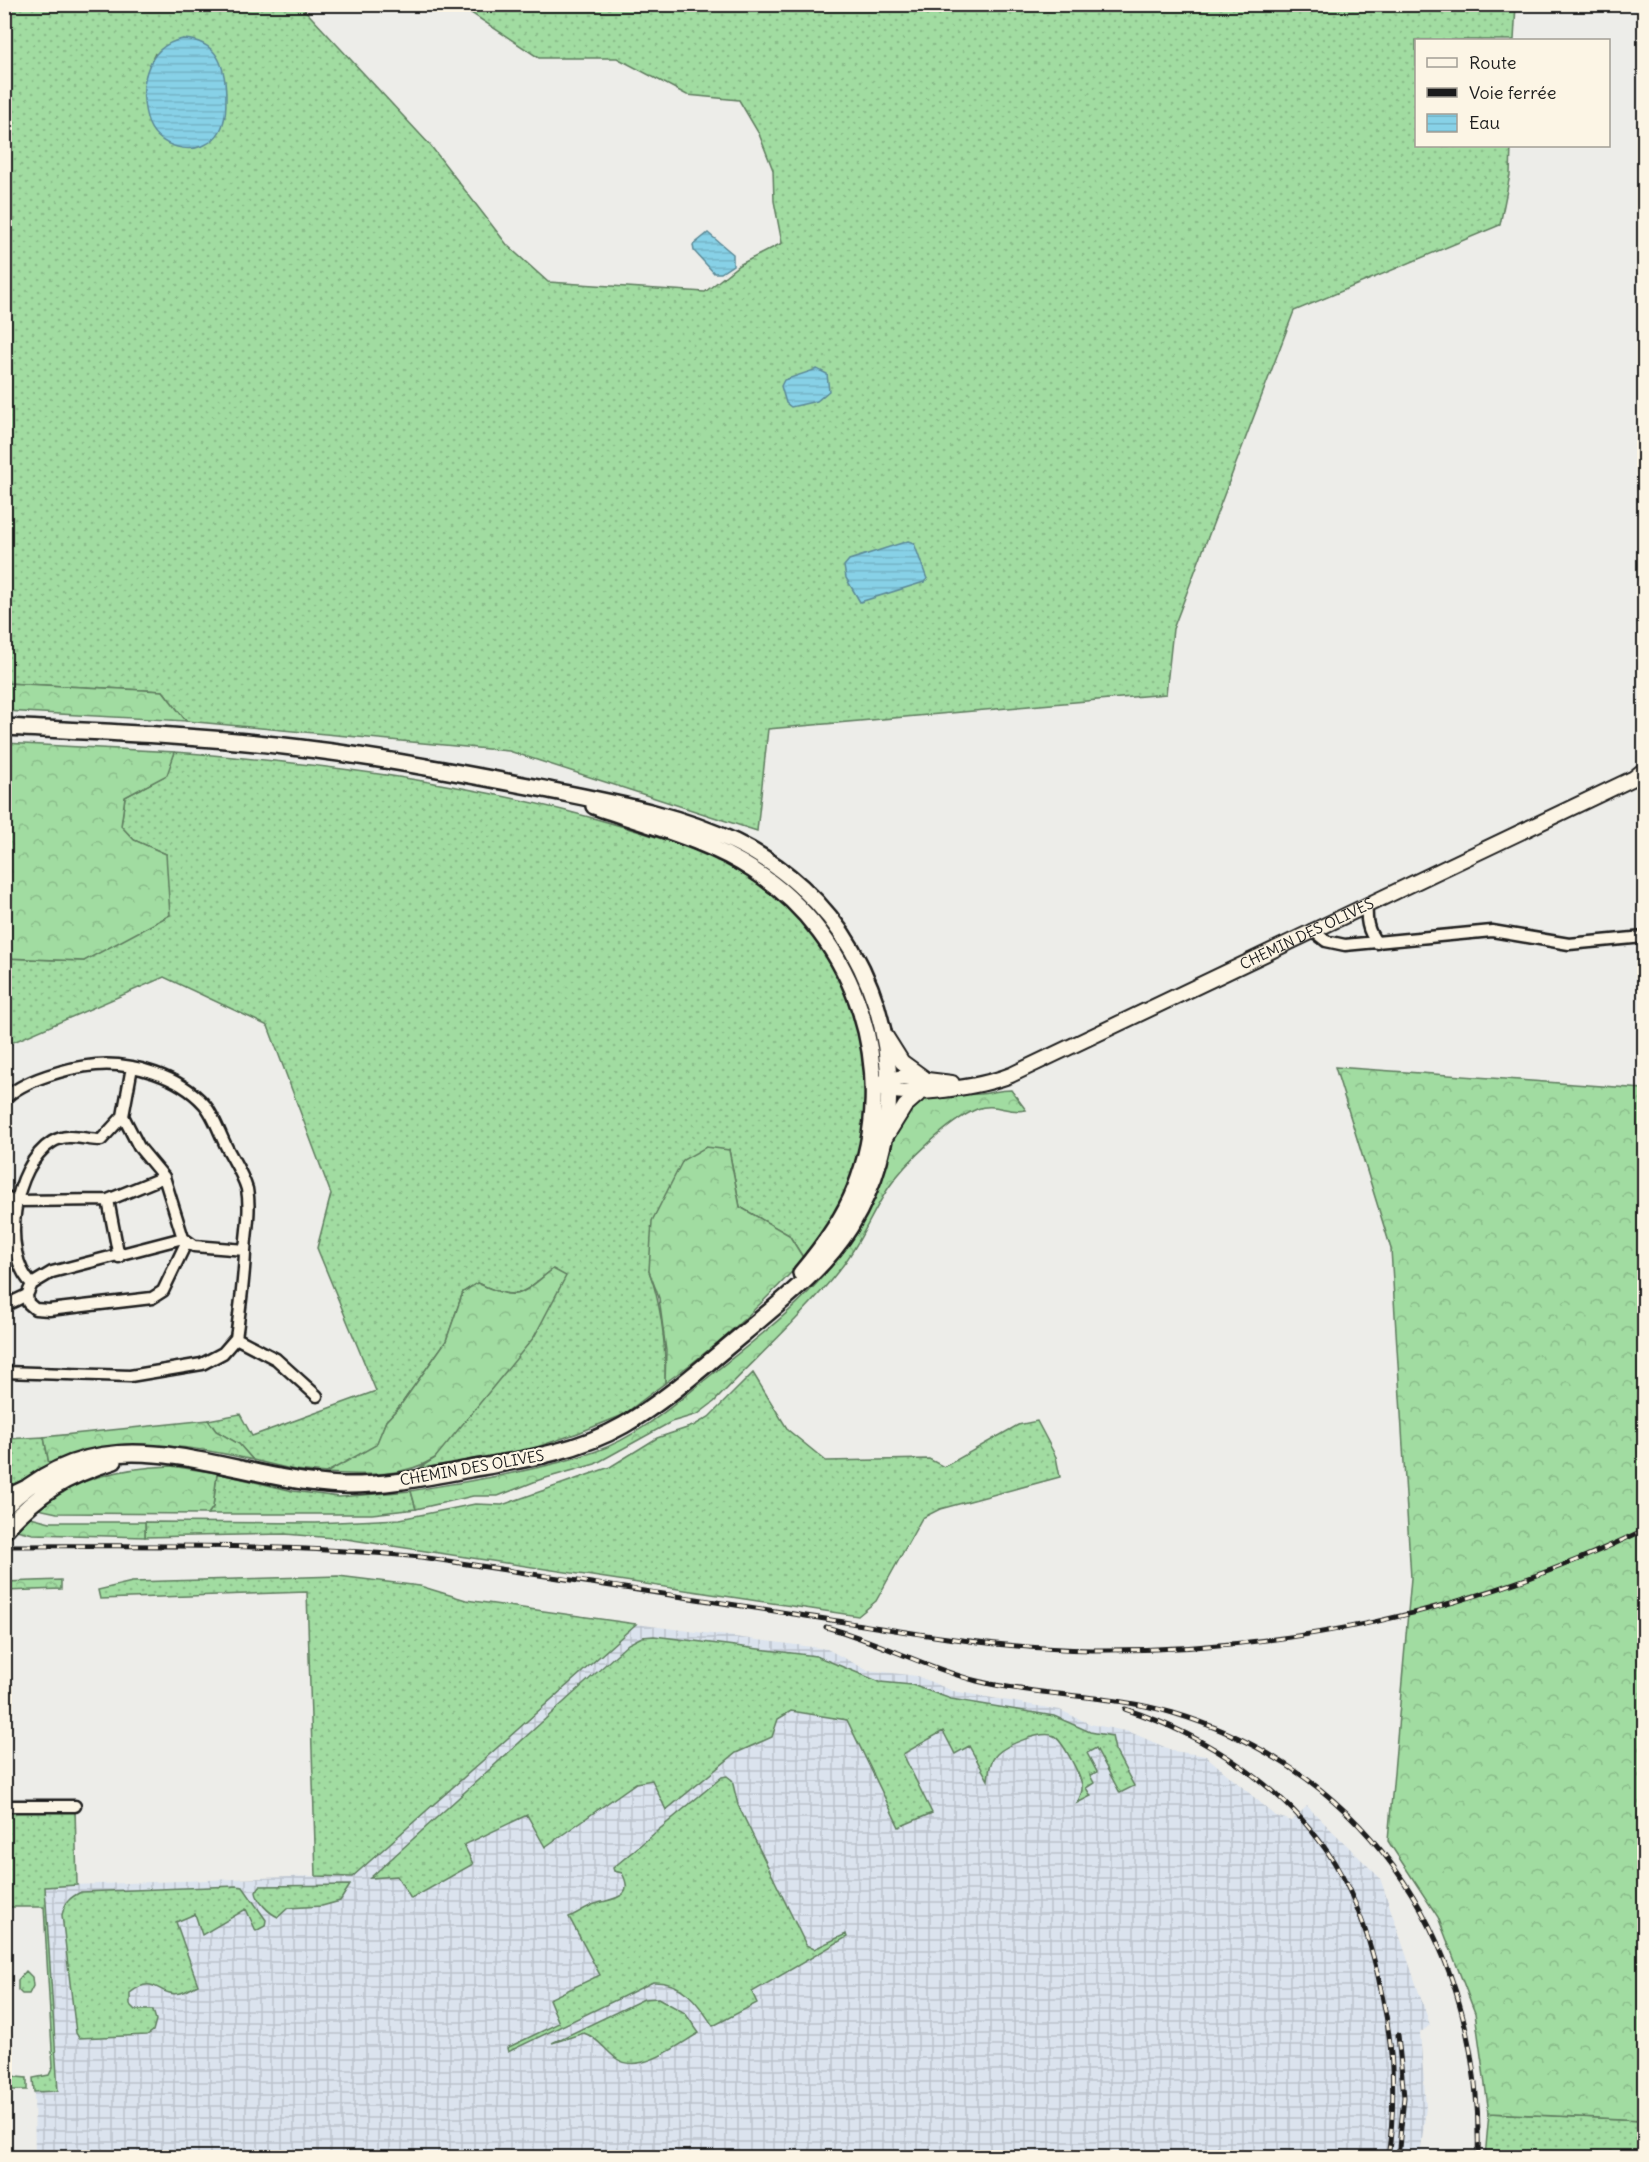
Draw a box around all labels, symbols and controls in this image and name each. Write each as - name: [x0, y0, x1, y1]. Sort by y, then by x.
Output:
- legend: [1415, 39, 1610, 147]
- text: Route: [1469, 51, 1517, 74]
- text: Voie ferrée: [1469, 81, 1556, 104]
- text: Eau: [1469, 111, 1500, 134]
- street label: CHEMIN DES OLIVES: [1237, 893, 1377, 974]
- street label: CHEMIN DES OLIVES: [398, 1445, 545, 1490]

